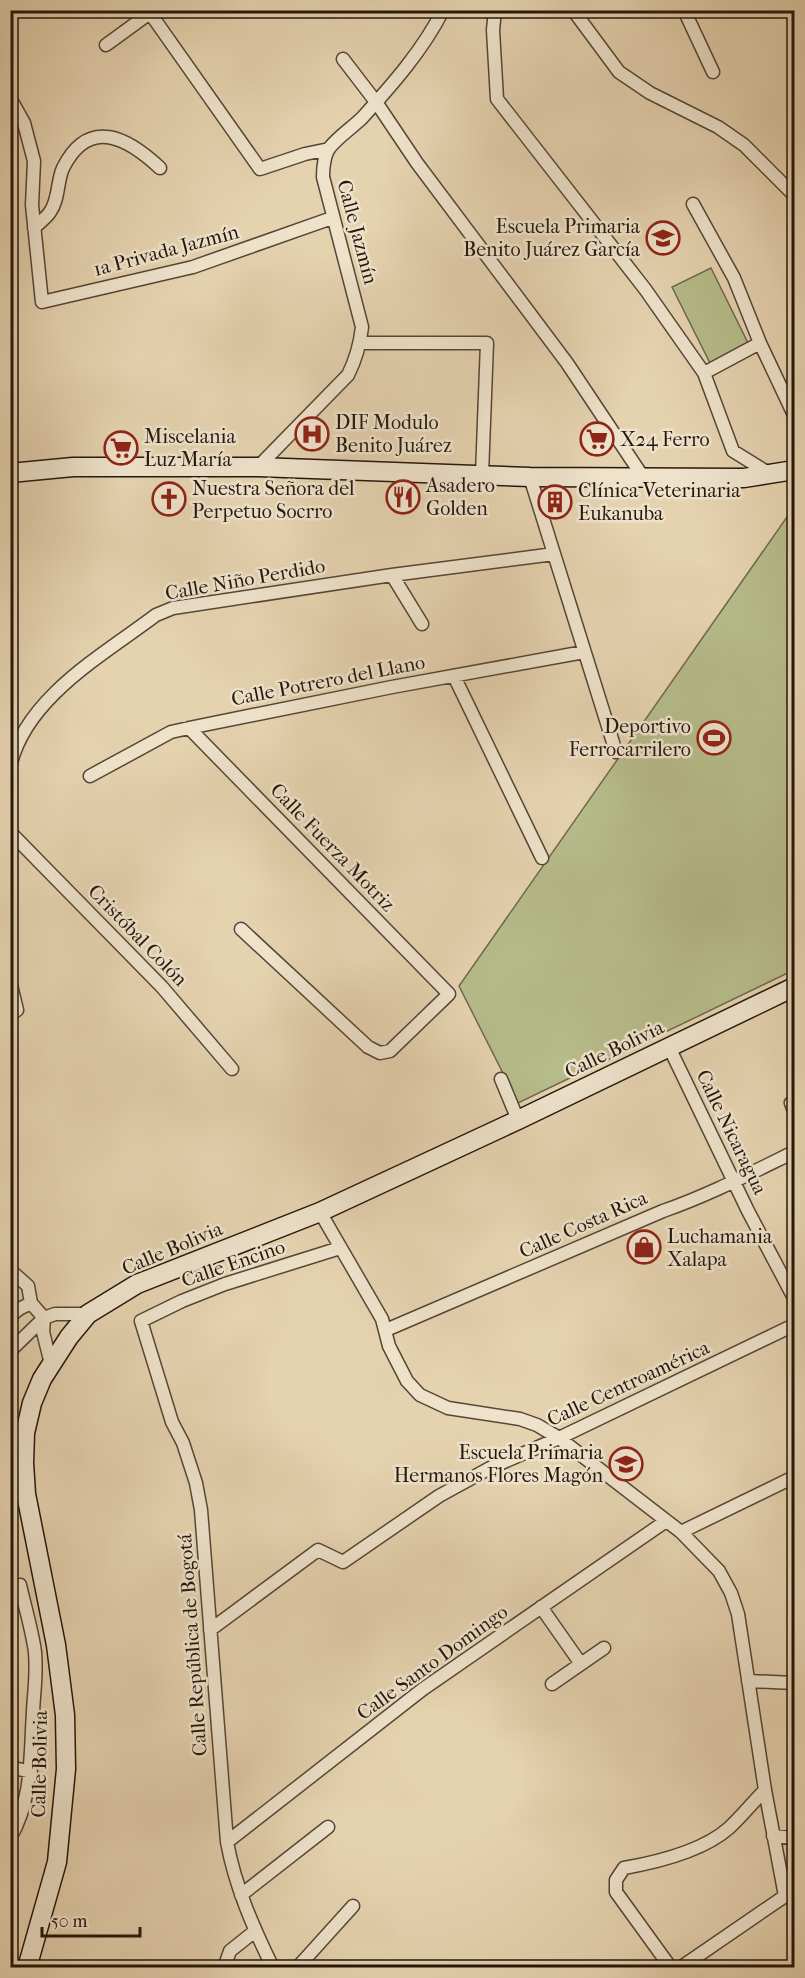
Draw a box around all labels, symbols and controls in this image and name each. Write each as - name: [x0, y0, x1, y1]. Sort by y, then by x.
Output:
- street label: Calle Jazmín: [333, 177, 383, 287]
- place label: Escuela Primaria Benito Juárez García: [463, 215, 641, 261]
- street label: 1a Privada Jazmín: [91, 220, 242, 281]
- school or university icon: Escuela Primaria Benito Juárez García: [645, 220, 681, 256]
- place label: DIF Modulo Benito Juárez: [335, 411, 452, 457]
- hospital icon: DIF Modulo Benito Juárez: [294, 416, 330, 452]
- supermarket icon: X24 Ferro: [579, 421, 615, 457]
- place label: Miscelania Luz María: [144, 425, 237, 471]
- place label: X24 Ferro: [620, 428, 710, 451]
- supermarket icon: Miscelania Luz María: [103, 430, 139, 466]
- place label: Asadero Golden: [425, 474, 495, 520]
- place label: Nuestra Señora del Perpetuo Socrro: [192, 477, 355, 523]
- restaurant icon: Asadero Golden: [385, 479, 421, 515]
- place label: Clínica Veterinaria Eukanuba: [578, 479, 741, 525]
- church icon: Nuestra Señora del Perpetuo Socrro: [151, 481, 187, 517]
- building icon: Clínica Veterinaria Eukanuba: [537, 484, 573, 520]
- street label: Calle Niño Perdido: [163, 554, 327, 605]
- street label: Calle Potrero del Llano: [229, 650, 427, 711]
- place label: Deportivo Ferrocarrilero: [569, 715, 691, 761]
- sports icon: Deportivo Ferrocarrilero: [696, 720, 732, 756]
- street label: Calle Fuerza Motriz: [266, 779, 400, 916]
- street label: Cristóbal Colón: [83, 880, 192, 991]
- street label: Calle Bolivia: [561, 1015, 668, 1083]
- street label: Calle Nicaragua: [691, 1066, 772, 1199]
- street label: Calle Costa Rica: [516, 1186, 652, 1263]
- street label: Calle Bolivia: [118, 1217, 227, 1280]
- place label: Luchamania Xalapa: [667, 1225, 773, 1271]
- shop icon: Luchamania Xalapa: [626, 1229, 662, 1265]
- street label: Calle Encino: [178, 1235, 288, 1292]
- street label: Calle Centroamérica: [543, 1335, 714, 1431]
- place label: Escuela Primaria Hermanos Flores Magón: [394, 1441, 604, 1487]
- school or university icon: Escuela Primaria Hermanos Flores Magón: [608, 1446, 644, 1482]
- street label: Calle República de Bogotá: [173, 1532, 212, 1757]
- street label: Calle Santo Domingo: [352, 1600, 512, 1725]
- street label: Calle Bolivia: [27, 1710, 52, 1818]
- scale bar: [42, 1900, 140, 1938]
- text: 50 m: [51, 1911, 88, 1932]

